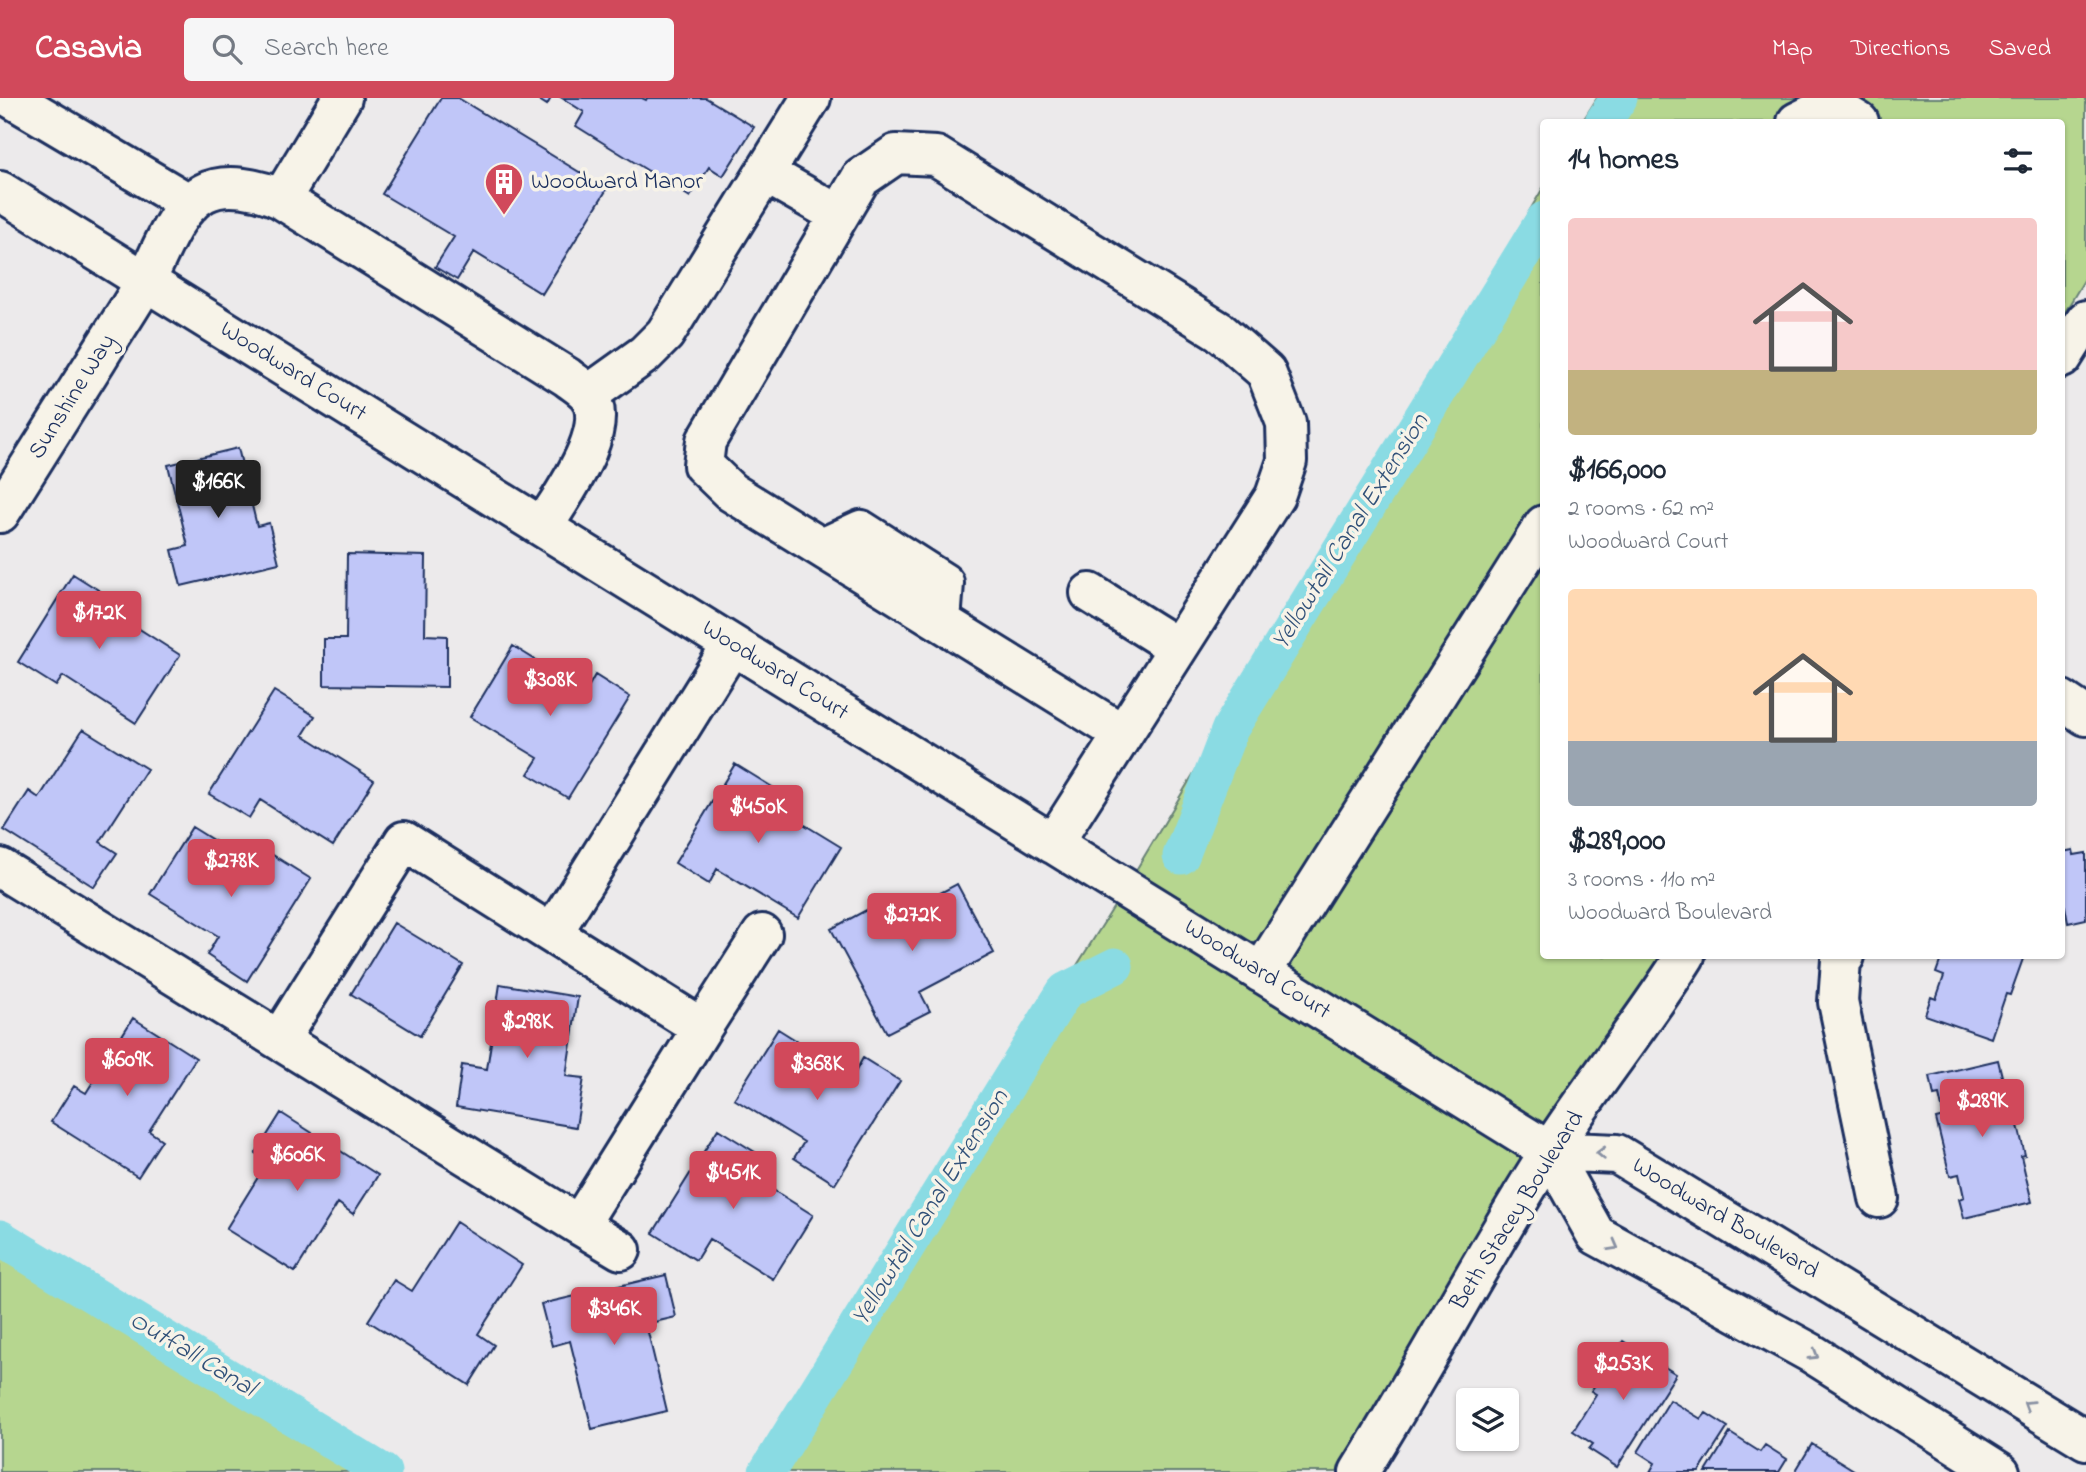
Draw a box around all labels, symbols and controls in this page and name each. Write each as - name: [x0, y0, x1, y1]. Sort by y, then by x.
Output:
- search box: [184, 18, 674, 81]
- text: Casavia: [35, 25, 142, 73]
- icon: search: [208, 30, 246, 68]
- text: Search here: [264, 30, 389, 68]
- text: Map: [1772, 32, 1813, 67]
- text: Directions: [1851, 32, 1950, 67]
- text: Saved: [1988, 32, 2051, 67]
- text: 14 homes: [1568, 139, 1679, 183]
- icon: filters: [1999, 142, 2037, 180]
- building icon: Woodward Manor: [483, 161, 525, 216]
- place label: Woodward Manor: [531, 165, 704, 200]
- icon: home: [1740, 264, 1866, 390]
- street label: Woodward Court: [213, 313, 373, 431]
- street label: Sunshine Way: [20, 327, 126, 467]
- water label: Yellowtail Canal Extension: [1263, 406, 1440, 657]
- text: $166,000: [1568, 449, 1666, 493]
- pin: $166K: [169, 460, 267, 520]
- text: $166K: [192, 466, 244, 499]
- text: 2 rooms · 62 m²: [1568, 493, 1714, 526]
- text: Woodward Court: [1568, 526, 1729, 559]
- pin: $172K: [50, 592, 148, 651]
- text: $172K: [72, 597, 126, 630]
- street label: Woodward Court: [695, 612, 855, 730]
- icon: home: [1740, 635, 1866, 761]
- pin: $308K: [501, 658, 599, 718]
- text: $308K: [523, 664, 577, 697]
- pin: $450K: [709, 786, 807, 845]
- text: $450K: [729, 791, 787, 824]
- text: $289,000: [1568, 820, 1665, 864]
- pin: $278K: [182, 840, 280, 899]
- text: $278K: [204, 845, 258, 878]
- text: 3 rooms · 110 m²: [1568, 864, 1715, 897]
- pin: $272K: [863, 894, 961, 953]
- text: Woodward Boulevard: [1568, 897, 1772, 930]
- text: $272K: [883, 899, 941, 932]
- street label: Woodward Court: [1177, 911, 1337, 1029]
- pin: $298K: [478, 1000, 576, 1060]
- text: $298K: [501, 1006, 553, 1039]
- pin: $609K: [78, 1038, 176, 1098]
- pin: $368K: [768, 1042, 866, 1102]
- text: $609K: [101, 1044, 153, 1077]
- text: $368K: [790, 1048, 844, 1081]
- pin: $289K: [1933, 1080, 2031, 1139]
- water label: Yellowtail Canal Extension: [843, 1082, 1020, 1333]
- text: $289K: [1956, 1085, 2008, 1118]
- street label: Beth Stacey Boulevard: [1442, 1104, 1595, 1319]
- pin: $606K: [248, 1134, 346, 1193]
- text: $606K: [269, 1139, 325, 1172]
- one-way arrow: [1596, 1146, 1607, 1161]
- street label: Woodward Boulevard: [1625, 1149, 1826, 1289]
- pin: $451K: [684, 1152, 782, 1211]
- text: $451K: [705, 1157, 761, 1190]
- one-way arrow: [1607, 1237, 1620, 1251]
- pin: $346K: [565, 1288, 663, 1347]
- text: $346K: [587, 1293, 641, 1326]
- water label: Outfall Canal: [122, 1302, 265, 1409]
- pin: $253K: [1574, 1342, 1672, 1402]
- one-way arrow: [1806, 1347, 1819, 1360]
- text: $253K: [1593, 1348, 1653, 1381]
- map controls: [1456, 1388, 1519, 1451]
- button: layers: [1456, 1388, 1519, 1451]
- one-way arrow: [2022, 1400, 2035, 1413]

